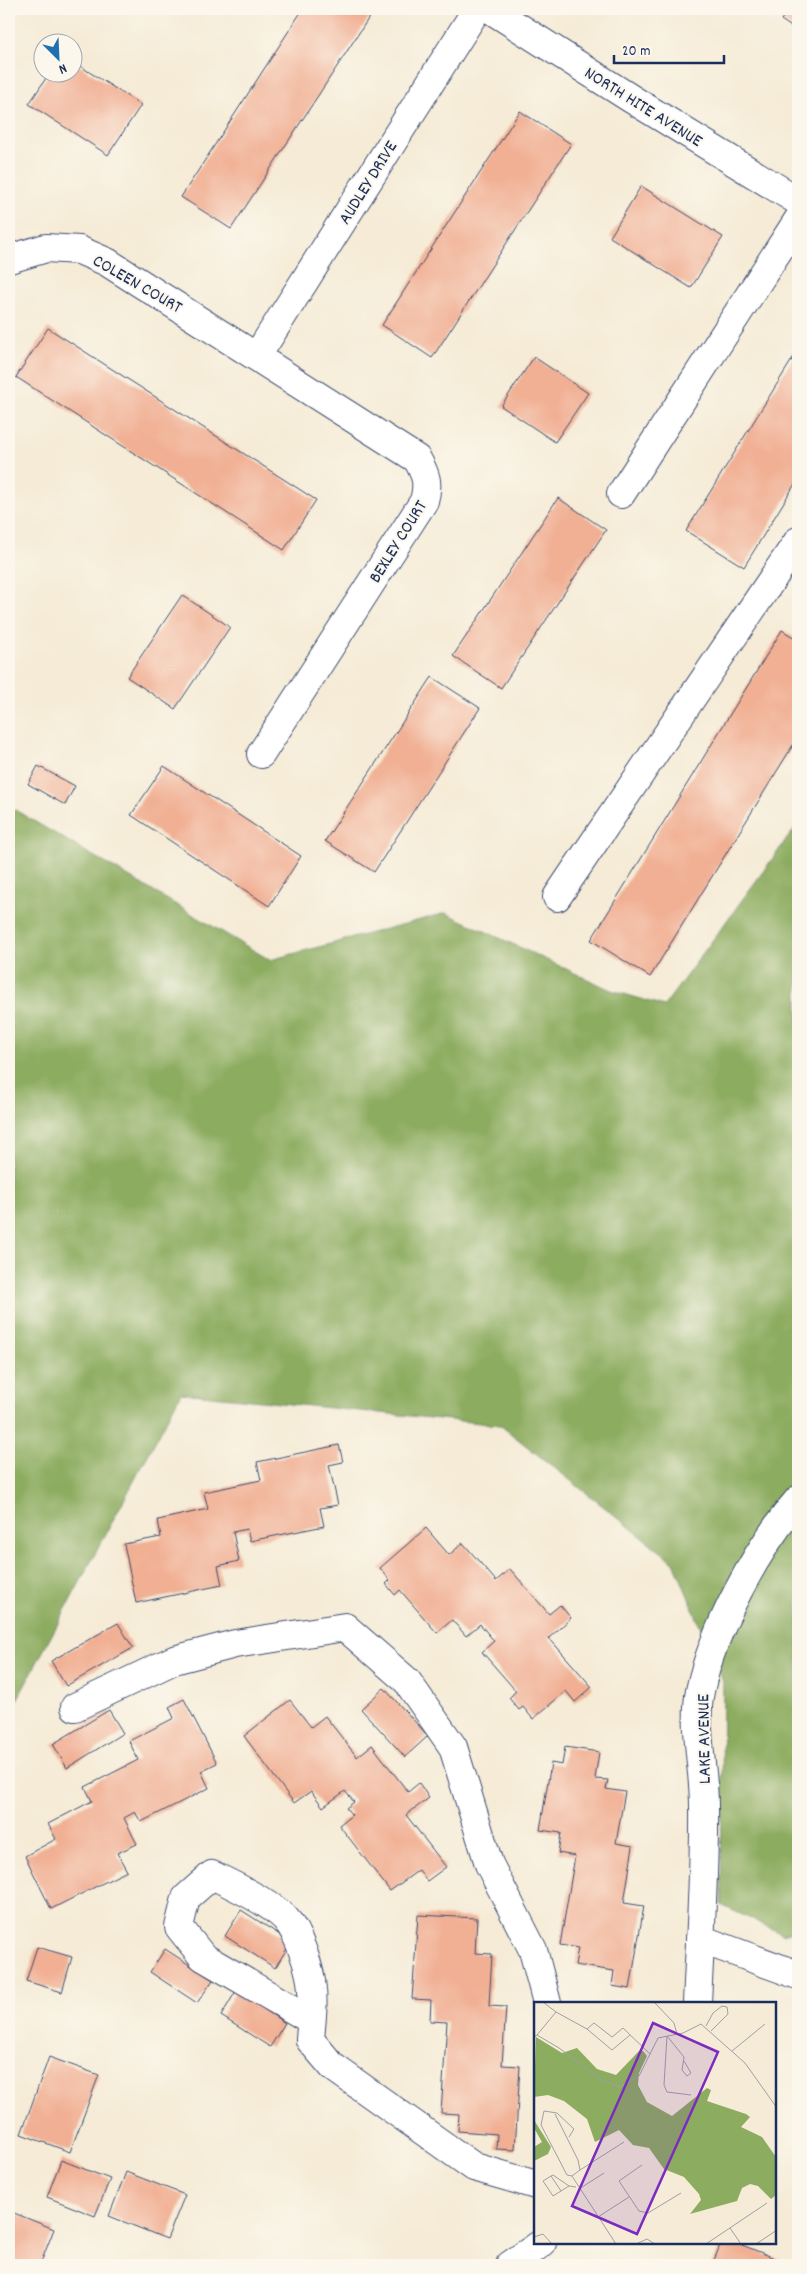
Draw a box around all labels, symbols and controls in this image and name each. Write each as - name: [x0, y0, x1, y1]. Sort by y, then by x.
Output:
- north arrow: [32, 32, 82, 82]
- scale bar: [614, 32, 724, 64]
- text: 20 m: [622, 41, 650, 63]
- text: N: [55, 58, 70, 79]
- street label: NORTH HITE AVENUE: [579, 62, 707, 155]
- street label: AUDLEY DRIVE: [333, 137, 405, 230]
- street label: COLEEN COURT: [87, 249, 186, 321]
- street label: BEXLEY COURT: [364, 496, 434, 588]
- street label: LAKE AVENUE: [692, 1694, 719, 1784]
- inset map: [534, 2002, 777, 2244]

